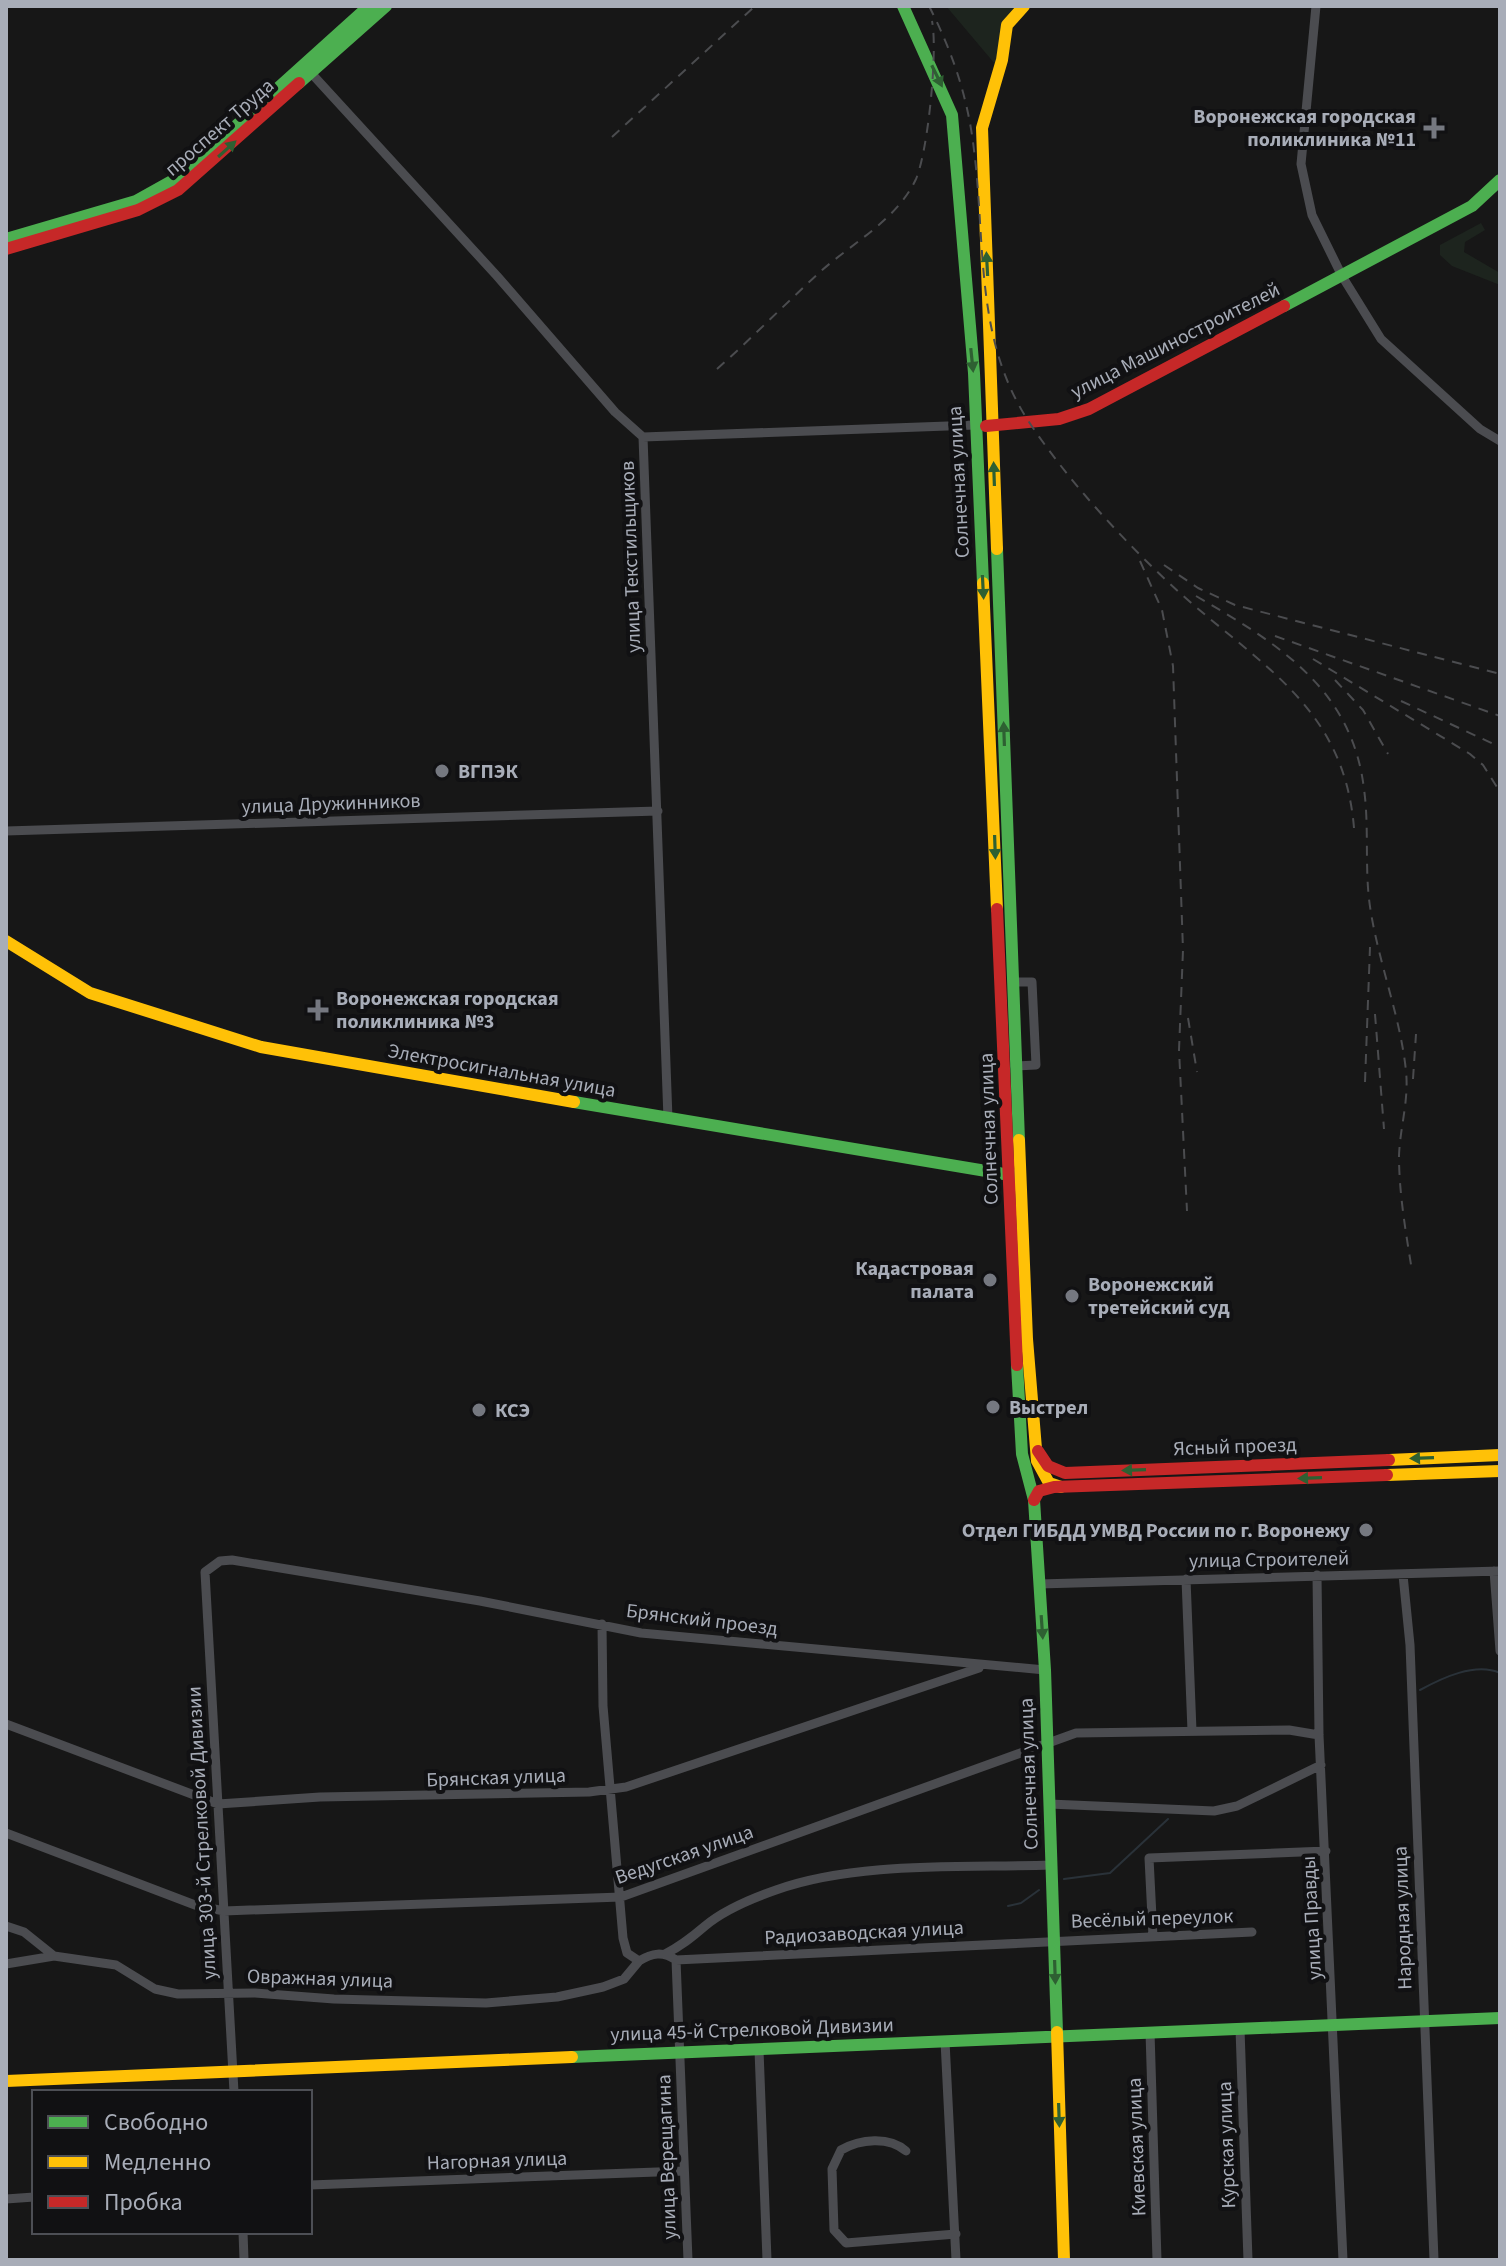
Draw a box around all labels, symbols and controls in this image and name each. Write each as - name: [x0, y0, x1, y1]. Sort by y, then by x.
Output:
- one-way arrow: [930, 65, 944, 88]
- street label: проспект Труда: [159, 72, 280, 183]
- place label: Воронежская городская поликлиника №11: [1193, 103, 1416, 154]
- marker: Воронежская городская поликлиника №11: [1423, 117, 1445, 139]
- one-way arrow: [217, 141, 236, 159]
- one-way arrow: [980, 251, 993, 276]
- street label: улица Машиностроителей: [1066, 276, 1285, 406]
- one-way arrow: [966, 348, 979, 373]
- street label: Солнечная улица: [941, 405, 977, 559]
- street label: улица Текстильщиков: [614, 460, 648, 654]
- one-way arrow: [987, 461, 1000, 486]
- one-way arrow: [977, 575, 990, 600]
- one-way arrow: [998, 721, 1011, 746]
- place label: ВГПЭК: [458, 758, 518, 786]
- marker: ВГПЭК: [433, 762, 451, 780]
- street label: улица Дружинников: [241, 787, 421, 821]
- one-way arrow: [989, 835, 1002, 860]
- place label: Воронежская городская поликлиника №3: [336, 985, 559, 1036]
- marker: Воронежская городская поликлиника №3: [307, 999, 329, 1021]
- street label: Электросигнальная улица: [386, 1037, 618, 1105]
- street label: Солнечная улица: [972, 1052, 1006, 1206]
- place label: Кадастровая палата: [855, 1255, 974, 1306]
- marker: Кадастровая палата: [981, 1271, 999, 1289]
- place label: Воронежский третейский суд: [1088, 1271, 1230, 1322]
- marker: Воронежский третейский суд: [1063, 1287, 1081, 1305]
- place label: Выстрел: [1009, 1394, 1088, 1422]
- place label: КСЭ: [495, 1397, 530, 1425]
- marker: Выстрел: [984, 1398, 1002, 1416]
- marker: КСЭ: [470, 1401, 488, 1419]
- street label: Ясный проезд: [1173, 1431, 1298, 1463]
- one-way arrow: [1409, 1452, 1434, 1465]
- one-way arrow: [1121, 1464, 1146, 1477]
- one-way arrow: [1297, 1471, 1322, 1484]
- place label: Отдел ГИБДД УМВД России по г. Воронежу: [962, 1517, 1351, 1545]
- marker: Отдел ГИБДД УМВД России по г. Воронежу: [1357, 1521, 1375, 1539]
- street label: улица Строителей: [1189, 1545, 1349, 1575]
- street label: Брянский проезд: [624, 1597, 780, 1643]
- one-way arrow: [1036, 1615, 1049, 1640]
- street label: улица 303-й Стрелковой Дивизии: [180, 1686, 224, 1980]
- street label: Солнечная улица: [1012, 1697, 1046, 1851]
- street label: Брянская улица: [426, 1762, 566, 1794]
- street label: Ведугская улица: [611, 1818, 757, 1892]
- street label: Народная улица: [1386, 1846, 1419, 1990]
- street label: улица Правды: [1295, 1855, 1329, 1981]
- street label: Весёлый переулок: [1070, 1902, 1234, 1936]
- street label: Радиозаводская улица: [764, 1914, 964, 1952]
- one-way arrow: [1048, 1960, 1061, 1985]
- street label: Овражная улица: [246, 1962, 393, 1996]
- street label: улица 45-й Стрелковой Дивизии: [610, 2011, 894, 2049]
- street label: улица Верещагина: [650, 2074, 684, 2240]
- street label: Киевская улица: [1121, 2077, 1153, 2217]
- street label: Курская улица: [1211, 2081, 1243, 2209]
- legend: [32, 2090, 312, 2234]
- one-way arrow: [1052, 2103, 1065, 2128]
- text: Свободно: [104, 2105, 208, 2140]
- text: Медленно: [104, 2145, 211, 2180]
- street label: Нагорная улица: [426, 2145, 568, 2177]
- text: Пробка: [104, 2185, 183, 2220]

